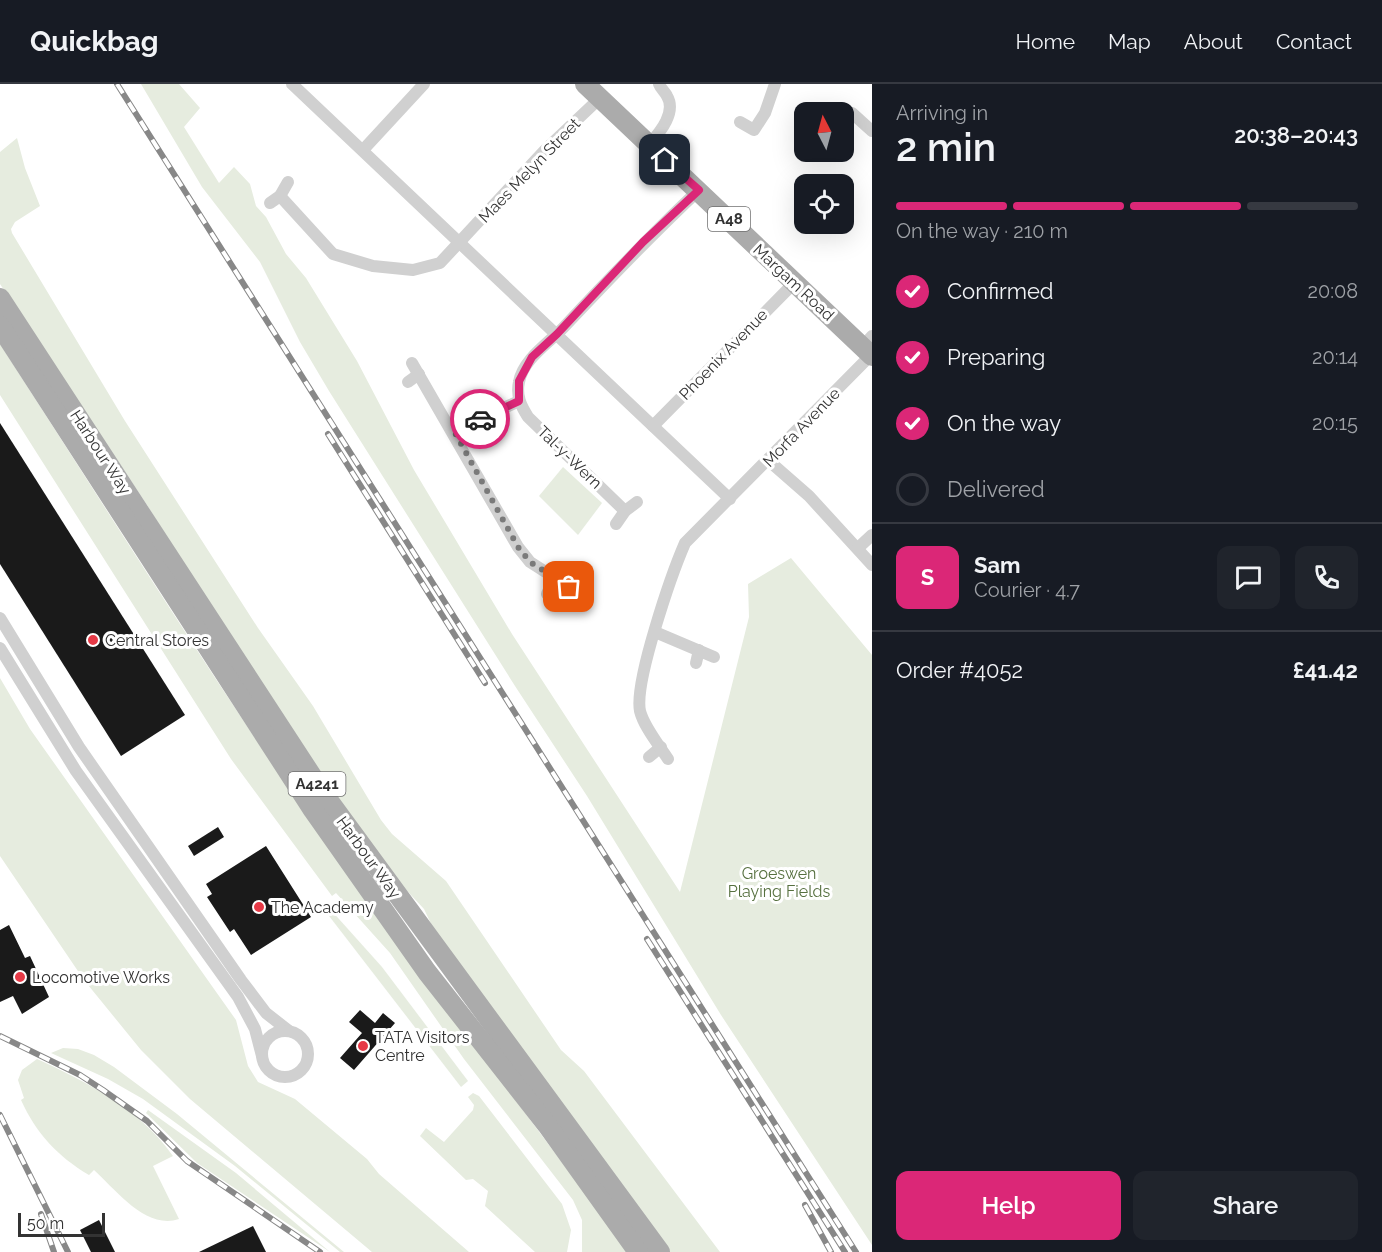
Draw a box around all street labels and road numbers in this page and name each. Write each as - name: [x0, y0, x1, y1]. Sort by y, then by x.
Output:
- street label: Maes Melyn Street: [475, 114, 584, 226]
- road number: A48: [708, 207, 750, 231]
- street label: Margam Road: [749, 240, 838, 325]
- street label: Phoenix Avenue: [675, 305, 771, 404]
- street label: Morfa Avenue: [759, 384, 844, 471]
- street label: Harbour Way: [66, 407, 135, 498]
- street label: Tal-y-Wern: [534, 422, 606, 493]
- road number: A4241: [288, 772, 346, 796]
- street label: Harbour Way: [332, 813, 405, 902]

